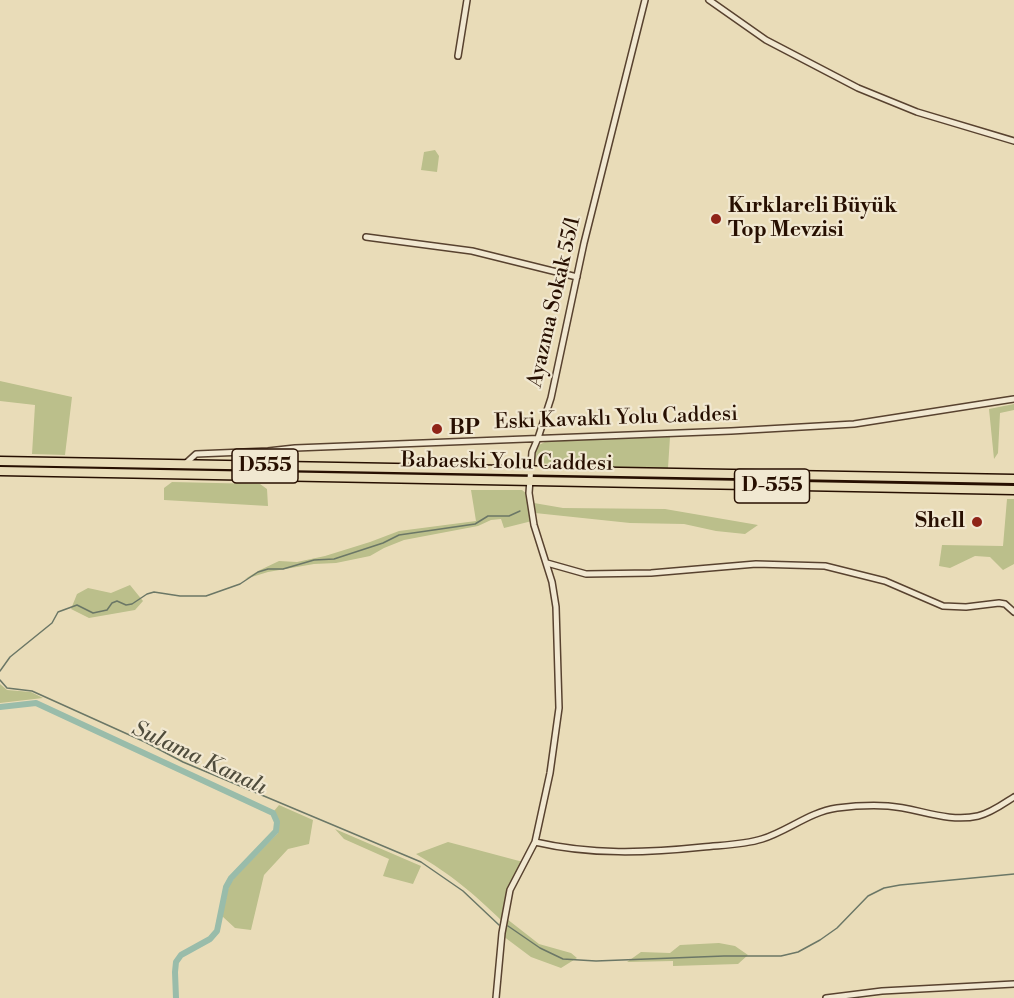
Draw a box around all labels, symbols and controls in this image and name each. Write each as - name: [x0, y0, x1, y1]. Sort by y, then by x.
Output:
- place label: Kırklareli Büyük Top Mevzisi: [728, 194, 897, 244]
- marker: Kırklareli Büyük Top Mevzisi: [709, 212, 723, 226]
- street label: Ayazma Sokak 55/1: [523, 214, 587, 390]
- street label: Eski Kavaklı Yolu Caddesi: [494, 402, 738, 436]
- place label: BP: [449, 416, 479, 442]
- marker: BP: [430, 422, 444, 436]
- road number: D555: [232, 449, 298, 483]
- street label: Babaeski Yolu Caddesi: [401, 449, 613, 477]
- road number: D-555: [734, 469, 810, 503]
- place label: Shell: [915, 509, 965, 535]
- marker: Shell: [970, 515, 984, 529]
- water label: Sulama Kanalı: [127, 716, 271, 802]

